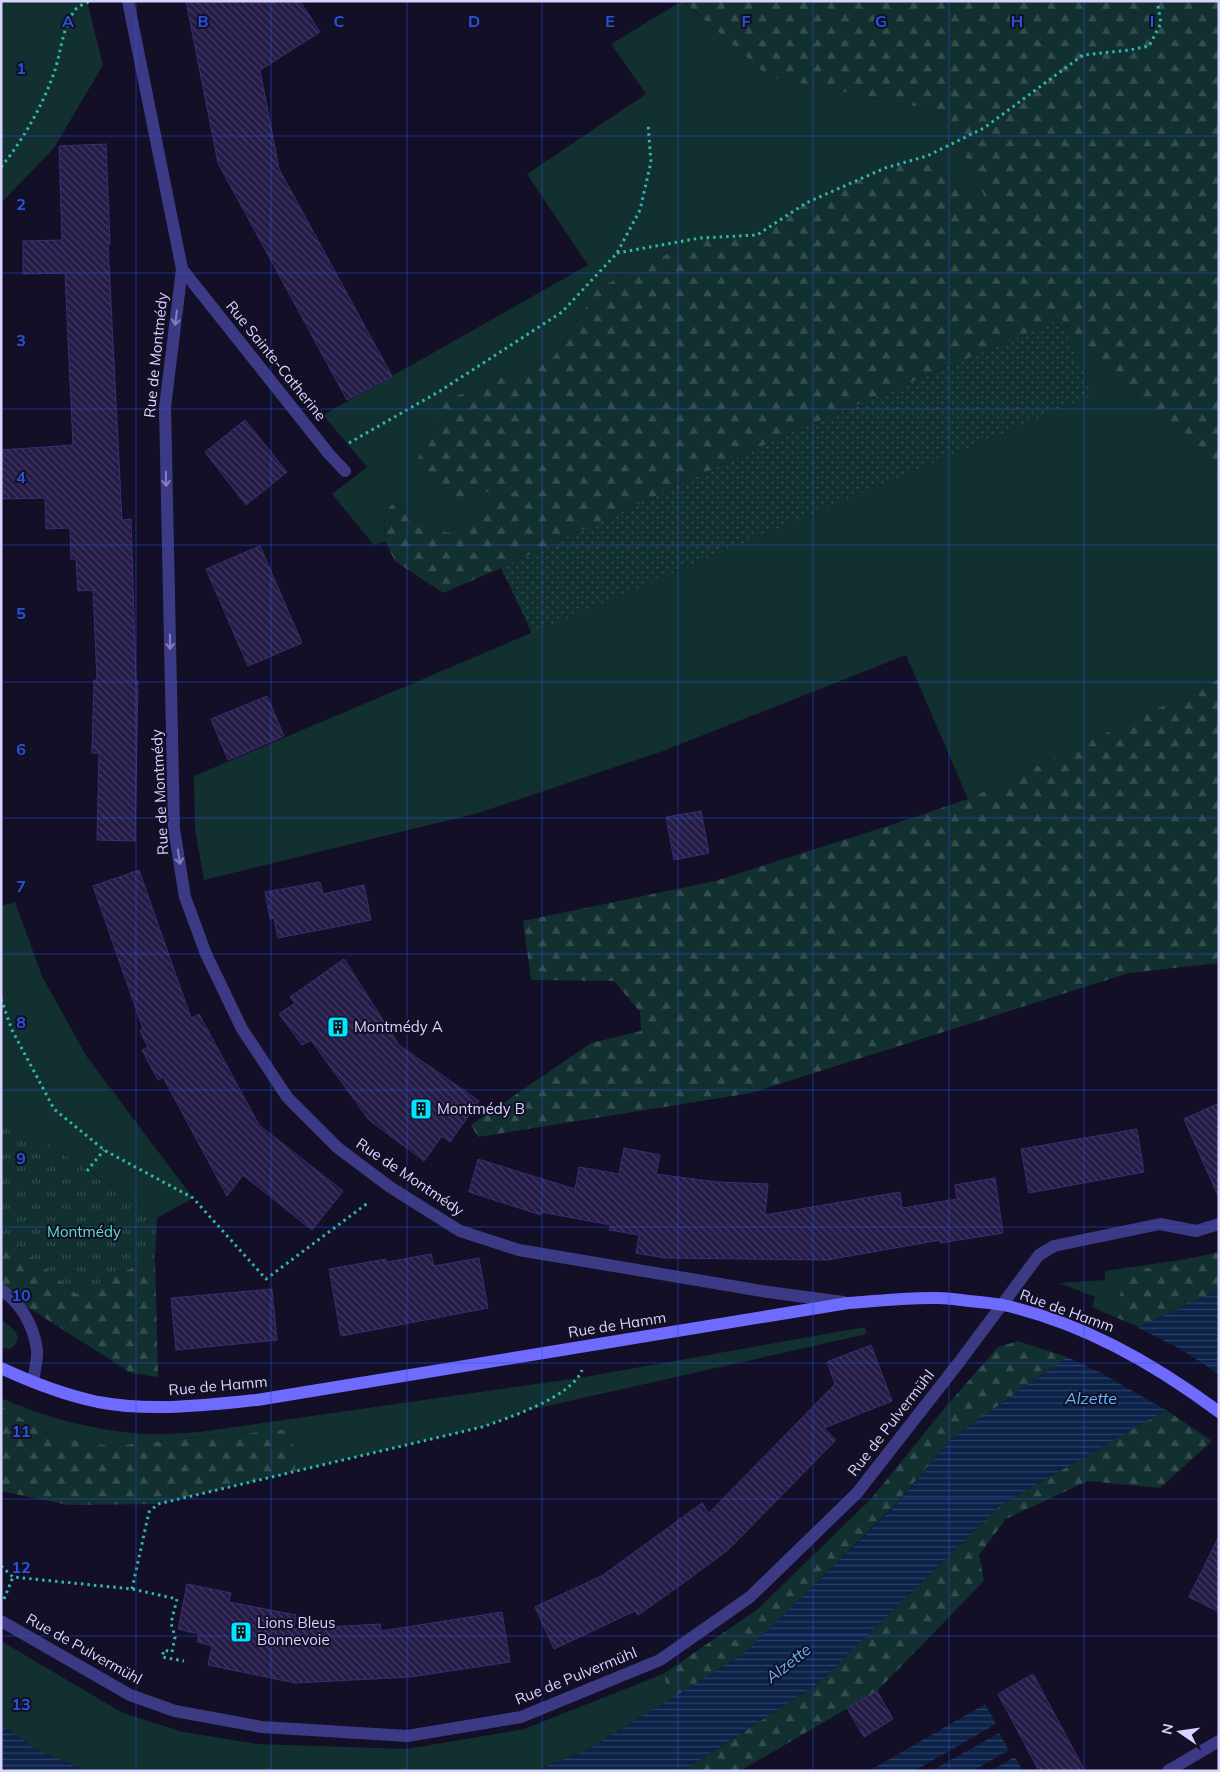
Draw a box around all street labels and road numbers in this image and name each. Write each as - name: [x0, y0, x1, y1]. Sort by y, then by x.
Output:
- street label: Rue de Montmédy: [139, 291, 172, 419]
- street label: Rue Sainte-Catherine: [222, 297, 331, 425]
- street label: Rue de Montmédy: [147, 729, 172, 855]
- street label: Rue de Montmédy: [353, 1133, 468, 1220]
- street label: Rue de Hamm: [1017, 1285, 1117, 1336]
- street label: Rue de Hamm: [567, 1307, 667, 1342]
- street label: Rue de Pulvermühl: [843, 1366, 938, 1480]
- street label: Rue de Hamm: [168, 1372, 268, 1399]
- street label: Rue de Pulvermühl: [23, 1609, 146, 1688]
- street label: Rue de Pulvermühl: [512, 1642, 640, 1709]

